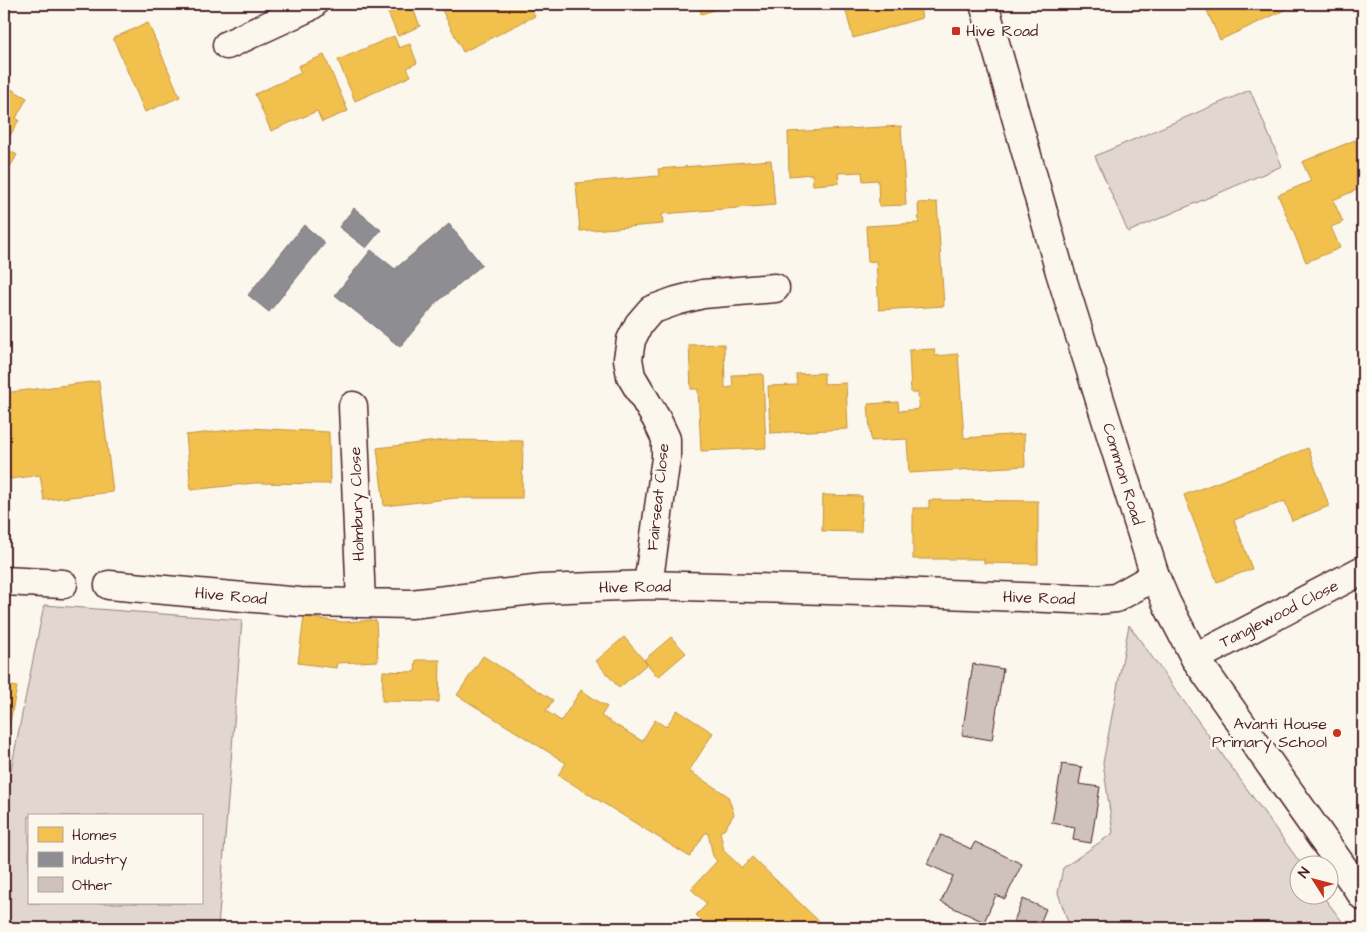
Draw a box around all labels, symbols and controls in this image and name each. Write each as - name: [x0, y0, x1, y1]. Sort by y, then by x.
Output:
- place label: Hive Road: [966, 20, 1038, 42]
- marker: Hive Road: [950, 25, 962, 37]
- street label: Common Road: [1097, 420, 1149, 528]
- street label: Fairseat Close: [641, 442, 675, 552]
- street label: Holmbury Close: [344, 446, 371, 562]
- street label: Tanglewood Close: [1216, 574, 1343, 654]
- street label: Hive Road: [599, 575, 671, 599]
- street label: Hive Road: [194, 582, 268, 610]
- street label: Hive Road: [1003, 586, 1075, 610]
- place label: Avanti House Primary School: [1212, 713, 1327, 754]
- marker: Avanti House Primary School: [1331, 727, 1343, 739]
- legend: [28, 814, 202, 904]
- text: Homes: [72, 825, 117, 846]
- text: Industry: [72, 849, 127, 871]
- north arrow: [1290, 854, 1340, 904]
- text: N: [1294, 863, 1315, 882]
- text: Other: [72, 875, 112, 896]

